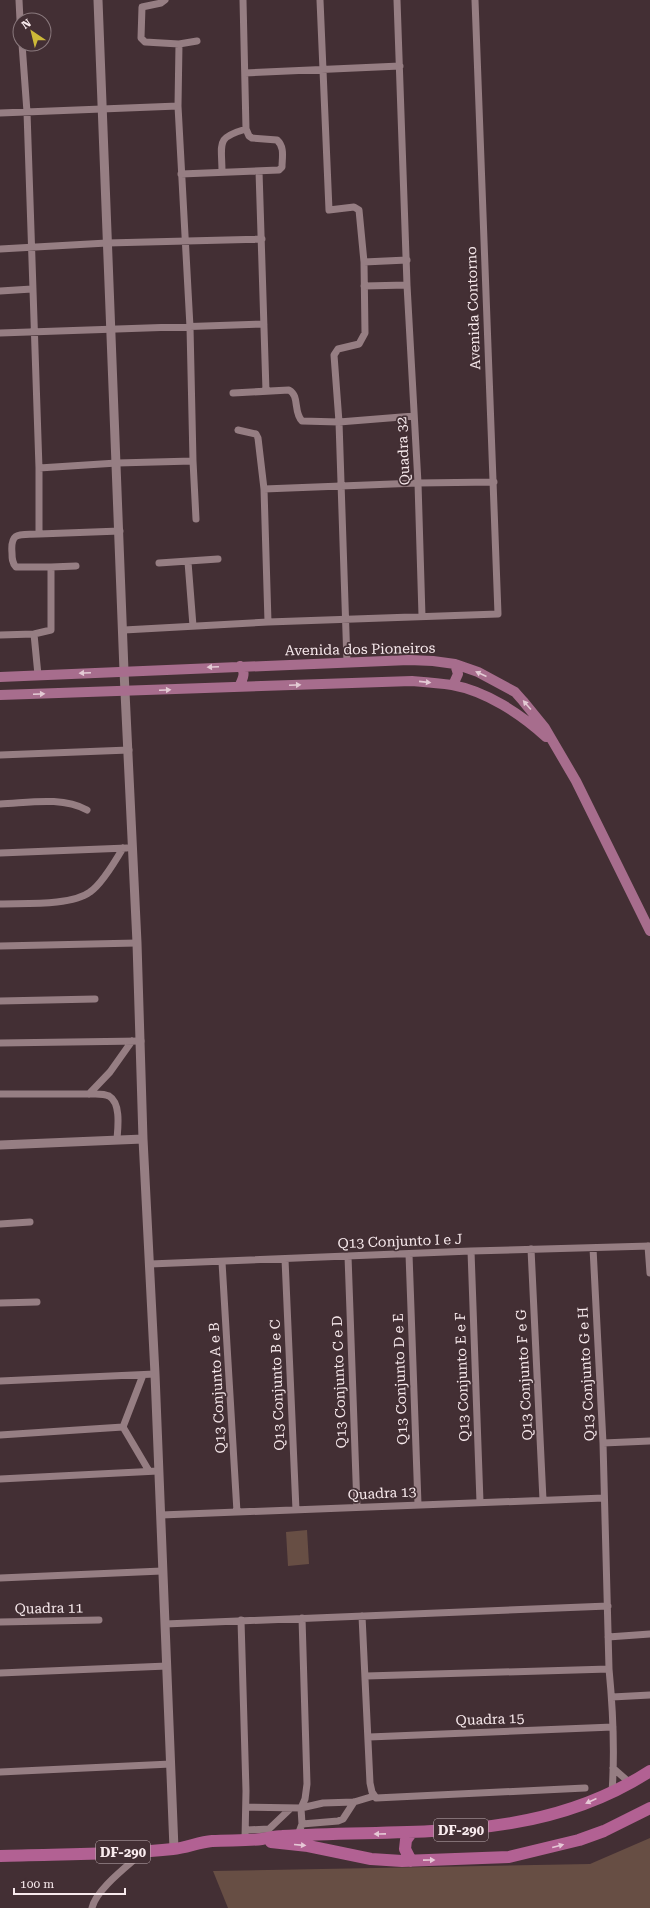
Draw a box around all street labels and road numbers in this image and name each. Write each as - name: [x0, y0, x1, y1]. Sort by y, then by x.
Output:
- street label: Avenida Contorno: [463, 246, 483, 370]
- street label: Quadra 32: [393, 416, 413, 486]
- street label: Avenida dos Pioneiros: [285, 640, 436, 658]
- street label: Q13 Conjunto I e J: [337, 1231, 463, 1251]
- street label: Q13 Conjunto G e H: [574, 1306, 598, 1442]
- street label: Q13 Conjunto F e G: [513, 1309, 535, 1441]
- street label: Q13 Conjunto E e F: [452, 1312, 472, 1442]
- street label: Q13 Conjunto D e E: [390, 1313, 410, 1445]
- street label: Q13 Conjunto C e D: [329, 1315, 349, 1449]
- street label: Q13 Conjunto B e C: [267, 1319, 287, 1451]
- street label: Q13 Conjunto A e B: [206, 1322, 228, 1454]
- street label: Quadra 13: [347, 1483, 417, 1503]
- street label: Quadra 11: [15, 1599, 84, 1617]
- street label: Quadra 15: [455, 1710, 525, 1728]
- road number: DF-290: [434, 1819, 488, 1841]
- road number: DF-290: [96, 1841, 150, 1863]

